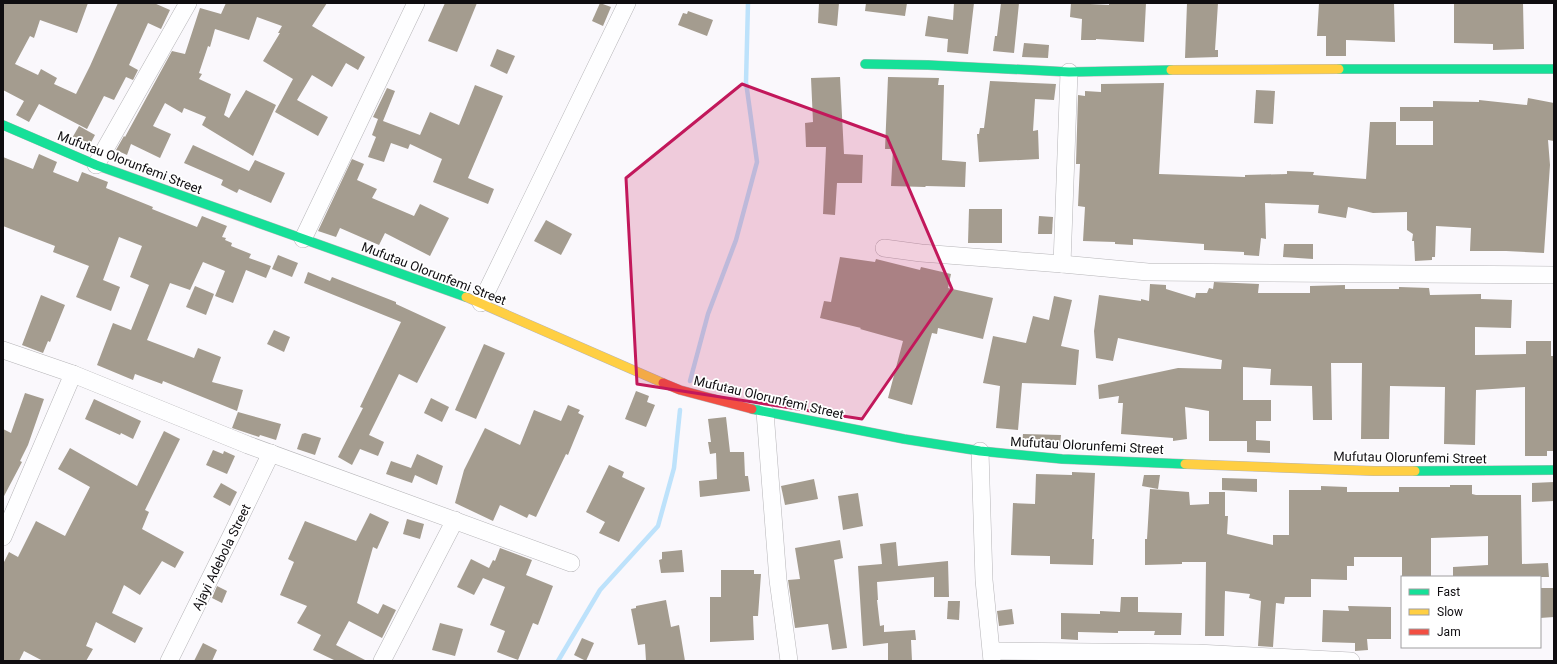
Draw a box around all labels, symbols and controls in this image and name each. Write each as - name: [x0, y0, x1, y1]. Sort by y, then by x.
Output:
- street label: Mufutau Olorunfemi Street: [55, 128, 204, 197]
- street label: Mufutau Olorunfemi Street: [359, 239, 508, 308]
- street label: Mufutau Olorunfemi Street: [692, 373, 845, 422]
- street label: Mufutau Olorunfemi Street: [1010, 434, 1164, 457]
- street label: Mufutau Olorunfemi Street: [1333, 449, 1487, 466]
- street label: Ajayi Adebola Street: [189, 502, 254, 613]
- legend: [1401, 576, 1541, 648]
- text: Fast: [1437, 585, 1460, 599]
- text: Slow: [1437, 605, 1463, 619]
- text: Jam: [1437, 625, 1461, 639]

